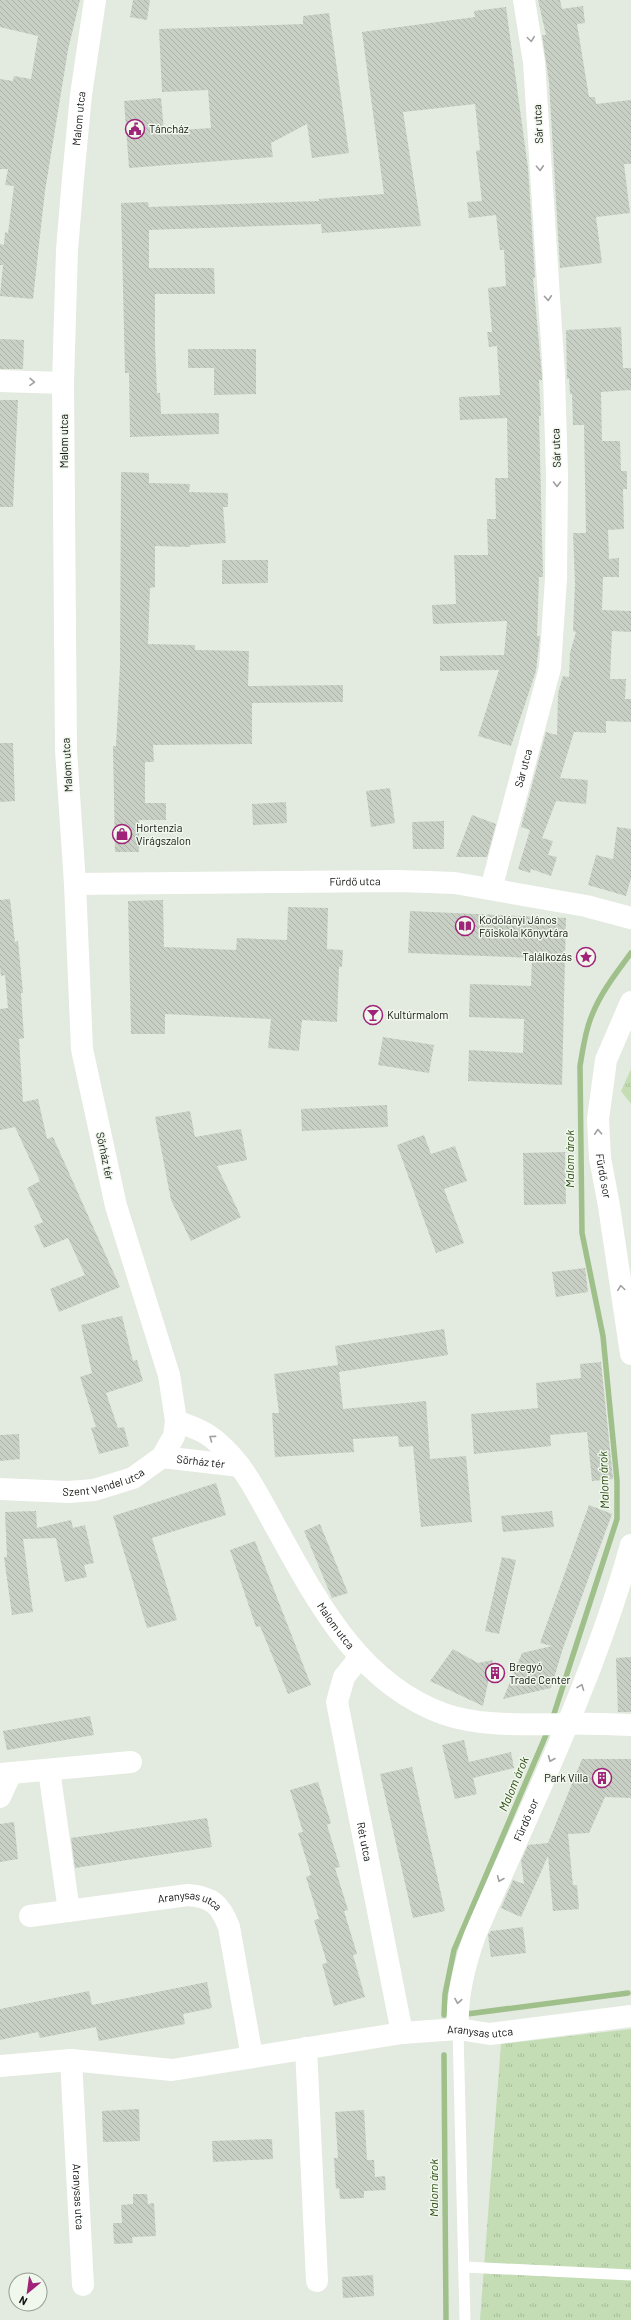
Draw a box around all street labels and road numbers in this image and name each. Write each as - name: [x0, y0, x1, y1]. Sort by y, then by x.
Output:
- street label: Malom utca: [69, 90, 87, 146]
- street label: Sár utca: [530, 104, 545, 144]
- street label: Malom utca: [57, 414, 70, 468]
- street label: Sár utca: [548, 428, 563, 468]
- street label: Malom utca: [59, 738, 74, 793]
- street label: Sár utca: [511, 747, 534, 789]
- street label: Fürdő utca: [329, 874, 381, 888]
- street label: Sörház tér: [94, 1131, 117, 1181]
- street label: Fürdő sor: [594, 1153, 614, 1199]
- street label: Sörház tér: [176, 1452, 226, 1470]
- street label: Szent Vendel utca: [62, 1465, 147, 1498]
- street label: Malom utca: [315, 1600, 357, 1651]
- street label: Fürdő sor: [510, 1796, 541, 1843]
- street label: Rét utca: [355, 1821, 375, 1862]
- street label: Aranysas utca: [157, 1888, 225, 1913]
- street label: Aranysas utca: [446, 2022, 514, 2040]
- street label: Aranysas utca: [71, 2163, 87, 2230]

